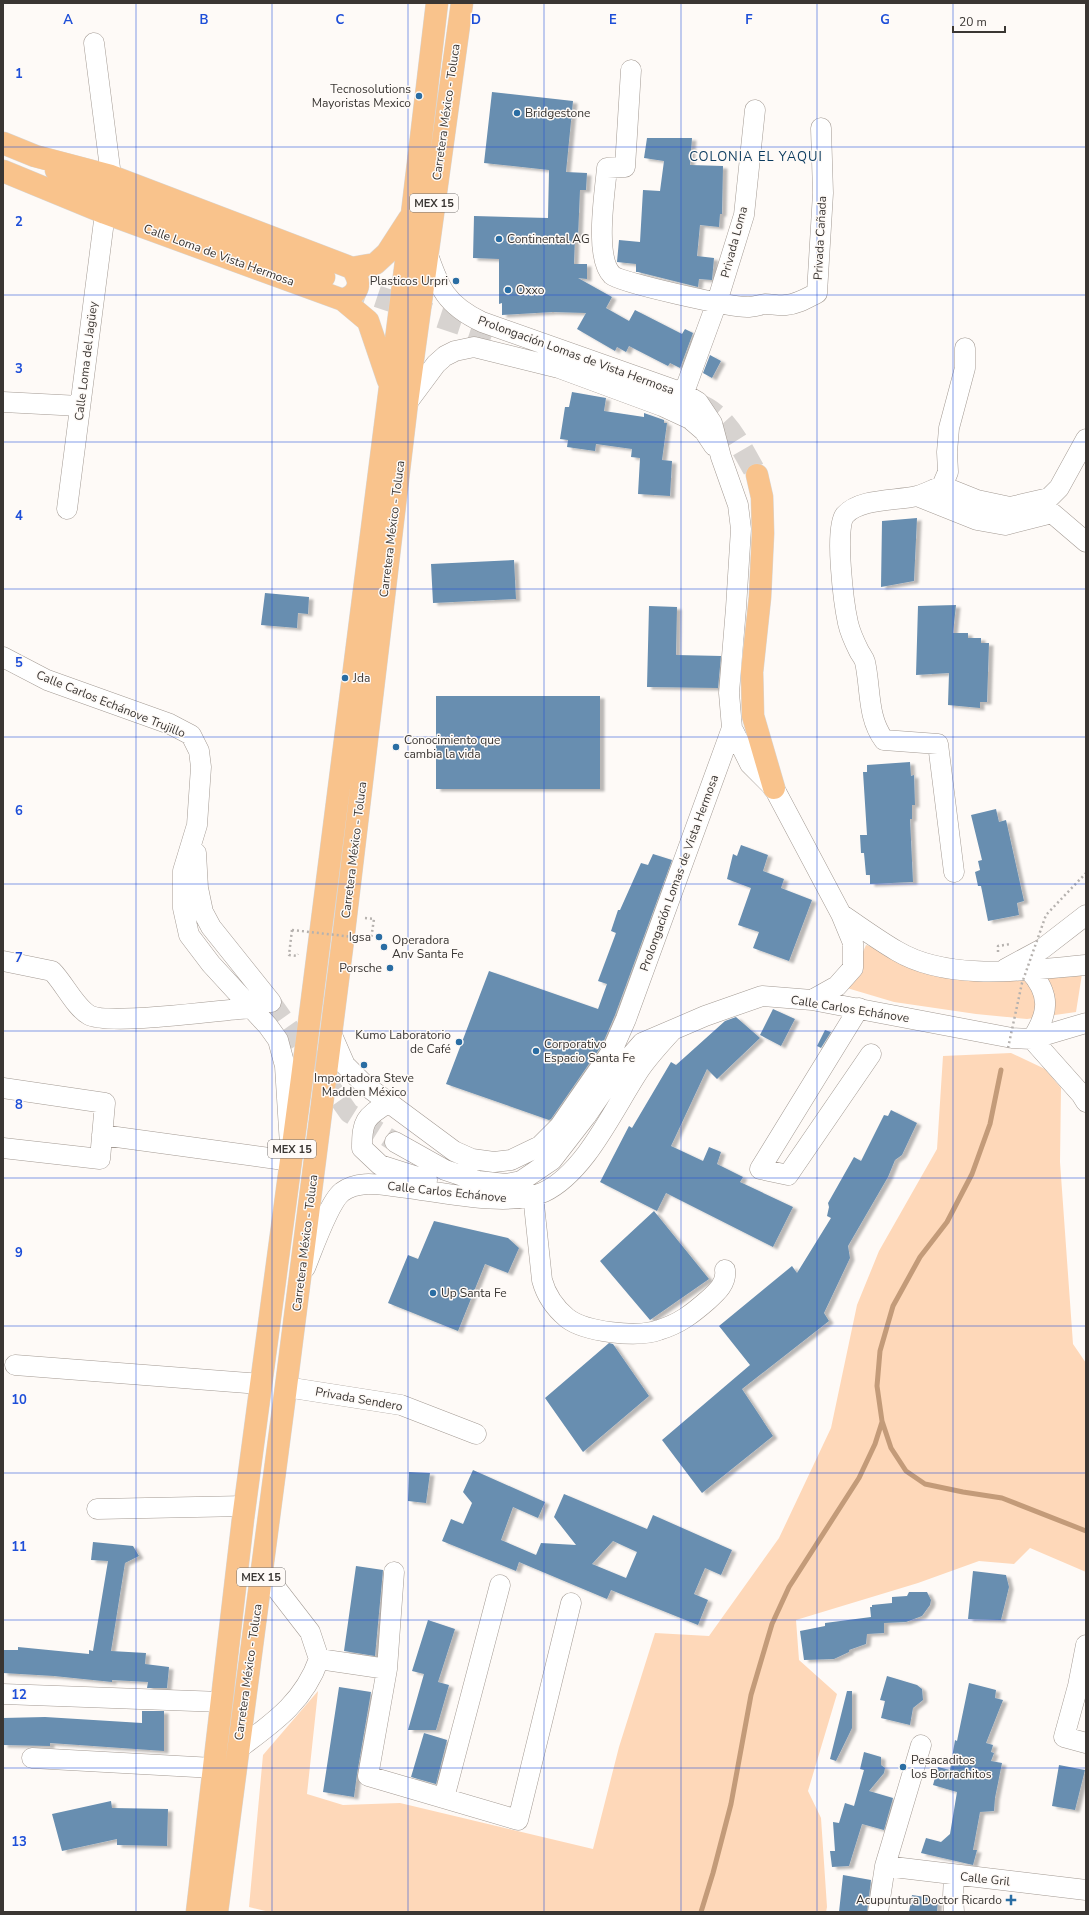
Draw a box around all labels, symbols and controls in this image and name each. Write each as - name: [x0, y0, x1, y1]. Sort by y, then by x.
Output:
- scale bar: [953, 8, 1005, 34]
- text: A: [63, 11, 73, 29]
- text: B: [200, 11, 209, 29]
- text: C: [336, 11, 345, 29]
- text: D: [471, 11, 481, 29]
- text: E: [609, 11, 617, 29]
- text: F: [745, 11, 753, 29]
- text: G: [880, 11, 890, 29]
- text: 20 m: [959, 14, 987, 30]
- street label: Carretera México - Toluca: [429, 43, 463, 181]
- text: 1: [15, 65, 23, 83]
- place label: Tecnosolutions Mayoristas Mexico: [312, 81, 411, 111]
- marker: Tecnosolutions Mayoristas Mexico: [414, 91, 424, 101]
- place label: Bridgestone: [525, 105, 590, 121]
- marker: Bridgestone: [512, 108, 522, 118]
- district label: COLONIA EL YAQUI: [689, 148, 823, 166]
- road number: MEX 15: [410, 194, 458, 212]
- street label: Privada Cañada: [810, 196, 830, 280]
- street label: Privada Loma: [717, 205, 751, 279]
- text: 2: [15, 213, 23, 231]
- street label: Calle Loma de Vista Hermosa: [141, 220, 297, 290]
- place label: Continental AG: [507, 231, 590, 247]
- marker: Continental AG: [494, 234, 504, 244]
- place label: Plasticos Urpri: [370, 273, 448, 289]
- marker: Plasticos Urpri: [451, 276, 461, 286]
- place label: Oxxo: [516, 282, 545, 298]
- marker: Oxxo: [503, 285, 513, 295]
- street label: Calle Loma del Jagüey: [71, 300, 101, 422]
- street label: Prolongación Lomas de Vista Hermosa: [476, 312, 676, 398]
- text: 3: [15, 360, 23, 378]
- street label: Carretera México - Toluca: [376, 460, 408, 598]
- text: 4: [15, 507, 23, 525]
- text: 5: [15, 654, 23, 672]
- street label: Calle Carlos Echánove Trujillo: [34, 667, 188, 741]
- place label: Jda: [352, 670, 370, 686]
- marker: Jda: [340, 673, 350, 683]
- place label: Conocimiento que cambia la vida: [404, 732, 500, 762]
- marker: Conocimiento que cambia la vida: [391, 742, 401, 752]
- street label: Prolongación Lomas de Vista Hermosa: [636, 773, 722, 973]
- street label: Carretera México - Toluca: [338, 781, 370, 919]
- text: 6: [15, 802, 23, 820]
- place label: Igsa: [349, 929, 371, 945]
- marker: Igsa: [374, 932, 384, 942]
- place label: Operadora Anv Santa Fe: [392, 932, 464, 962]
- marker: Operadora Anv Santa Fe: [379, 942, 389, 952]
- text: 7: [15, 949, 23, 967]
- place label: Porsche: [339, 960, 382, 976]
- marker: Porsche: [385, 963, 395, 973]
- street label: Calle Carlos Echánove: [790, 992, 910, 1026]
- place label: Kumo Laboratorio de Café: [355, 1027, 451, 1057]
- place label: Corporativo Espacio Santa Fe: [544, 1036, 635, 1066]
- marker: Kumo Laboratorio de Café: [454, 1037, 464, 1047]
- marker: Corporativo Espacio Santa Fe: [531, 1046, 541, 1056]
- marker: Importadora Steve Madden México: [359, 1060, 369, 1070]
- place label: Importadora Steve Madden México: [314, 1070, 414, 1100]
- text: 8: [15, 1096, 23, 1114]
- road number: MEX 15: [268, 1140, 316, 1158]
- street label: Carretera México - Toluca: [289, 1174, 321, 1312]
- street label: Calle Carlos Echánove: [387, 1178, 507, 1206]
- text: 9: [15, 1244, 23, 1262]
- place label: Up Santa Fe: [441, 1285, 507, 1301]
- marker: Up Santa Fe: [428, 1288, 438, 1298]
- street label: Privada Sendero: [314, 1383, 404, 1415]
- text: 10: [11, 1391, 27, 1409]
- text: 11: [11, 1538, 27, 1556]
- road number: MEX 15: [237, 1568, 285, 1586]
- street label: Carretera México - Toluca: [231, 1603, 265, 1741]
- text: 12: [11, 1686, 27, 1704]
- place label: Pesacaditos los Borrachitos: [911, 1752, 992, 1782]
- marker: Pesacaditos los Borrachitos: [898, 1762, 908, 1772]
- text: 13: [11, 1833, 27, 1851]
- street label: Calle Gril: [959, 1868, 1011, 1890]
- place label: Acupuntura Doctor Ricardo: [856, 1892, 1002, 1908]
- marker: Acupuntura Doctor Ricardo: [1005, 1894, 1017, 1906]

